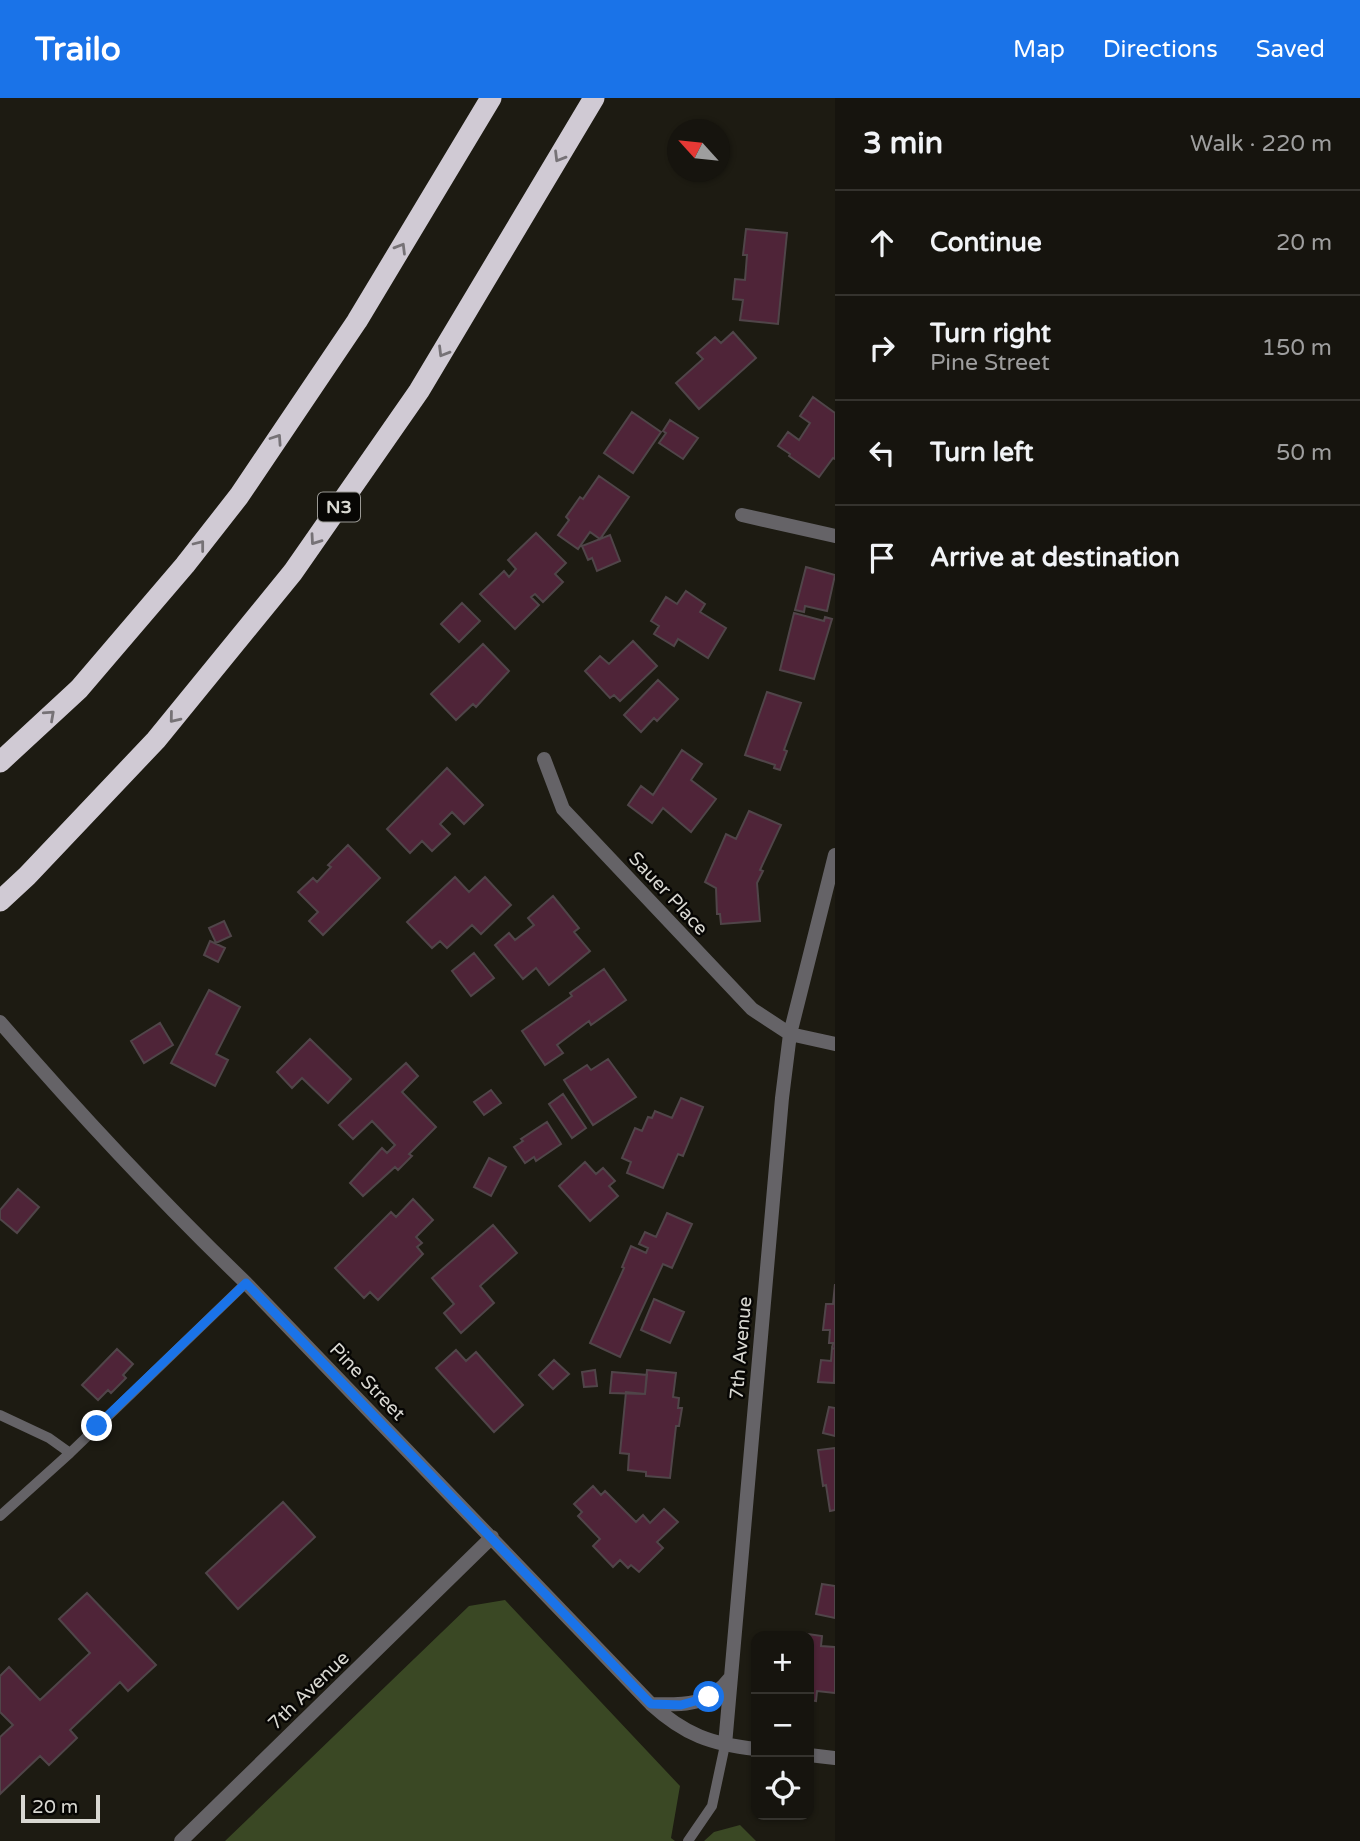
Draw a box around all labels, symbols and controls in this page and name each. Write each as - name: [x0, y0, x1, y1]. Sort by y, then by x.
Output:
- text: Trailo: [35, 30, 121, 69]
- text: Map: [1013, 35, 1065, 64]
- text: Directions: [1103, 35, 1218, 64]
- text: Saved: [1256, 35, 1325, 64]
- north arrow: [667, 119, 730, 182]
- text: 3 min: [863, 125, 943, 162]
- text: Walk · 220 m: [1190, 130, 1332, 158]
- one-way arrow: [555, 149, 568, 162]
- icon: ahead: [863, 224, 901, 262]
- text: Continue: [930, 227, 1042, 258]
- text: 20 m: [1276, 229, 1332, 257]
- one-way arrow: [393, 243, 406, 256]
- text: Turn right: [930, 318, 1051, 349]
- icon: right: [863, 329, 901, 367]
- text: 150 m: [1262, 334, 1332, 362]
- one-way arrow: [438, 344, 451, 357]
- text: Pine Street: [930, 349, 1050, 377]
- one-way arrow: [269, 434, 281, 447]
- icon: left: [863, 434, 901, 472]
- text: Turn left: [930, 437, 1033, 468]
- text: 50 m: [1276, 439, 1332, 467]
- road number: N3: [318, 492, 360, 522]
- one-way arrow: [310, 533, 323, 546]
- icon: arrive: [863, 539, 901, 577]
- one-way arrow: [192, 540, 205, 553]
- text: Arrive at destination: [930, 542, 1180, 573]
- one-way arrow: [42, 711, 55, 724]
- one-way arrow: [169, 711, 182, 723]
- street label: Sauer Place: [624, 848, 712, 940]
- street label: 7th Avenue: [726, 1295, 756, 1401]
- street label: Pine Street: [325, 1338, 410, 1425]
- route end: [81, 1410, 112, 1441]
- map controls: [751, 1631, 814, 1820]
- button: +: [751, 1631, 814, 1694]
- street label: 7th Avenue: [264, 1647, 354, 1735]
- route start: [693, 1681, 724, 1712]
- button: −: [751, 1694, 814, 1757]
- button: locate: [751, 1757, 814, 1820]
- scale bar: [21, 1792, 100, 1824]
- text: 20 m: [32, 1796, 78, 1818]

